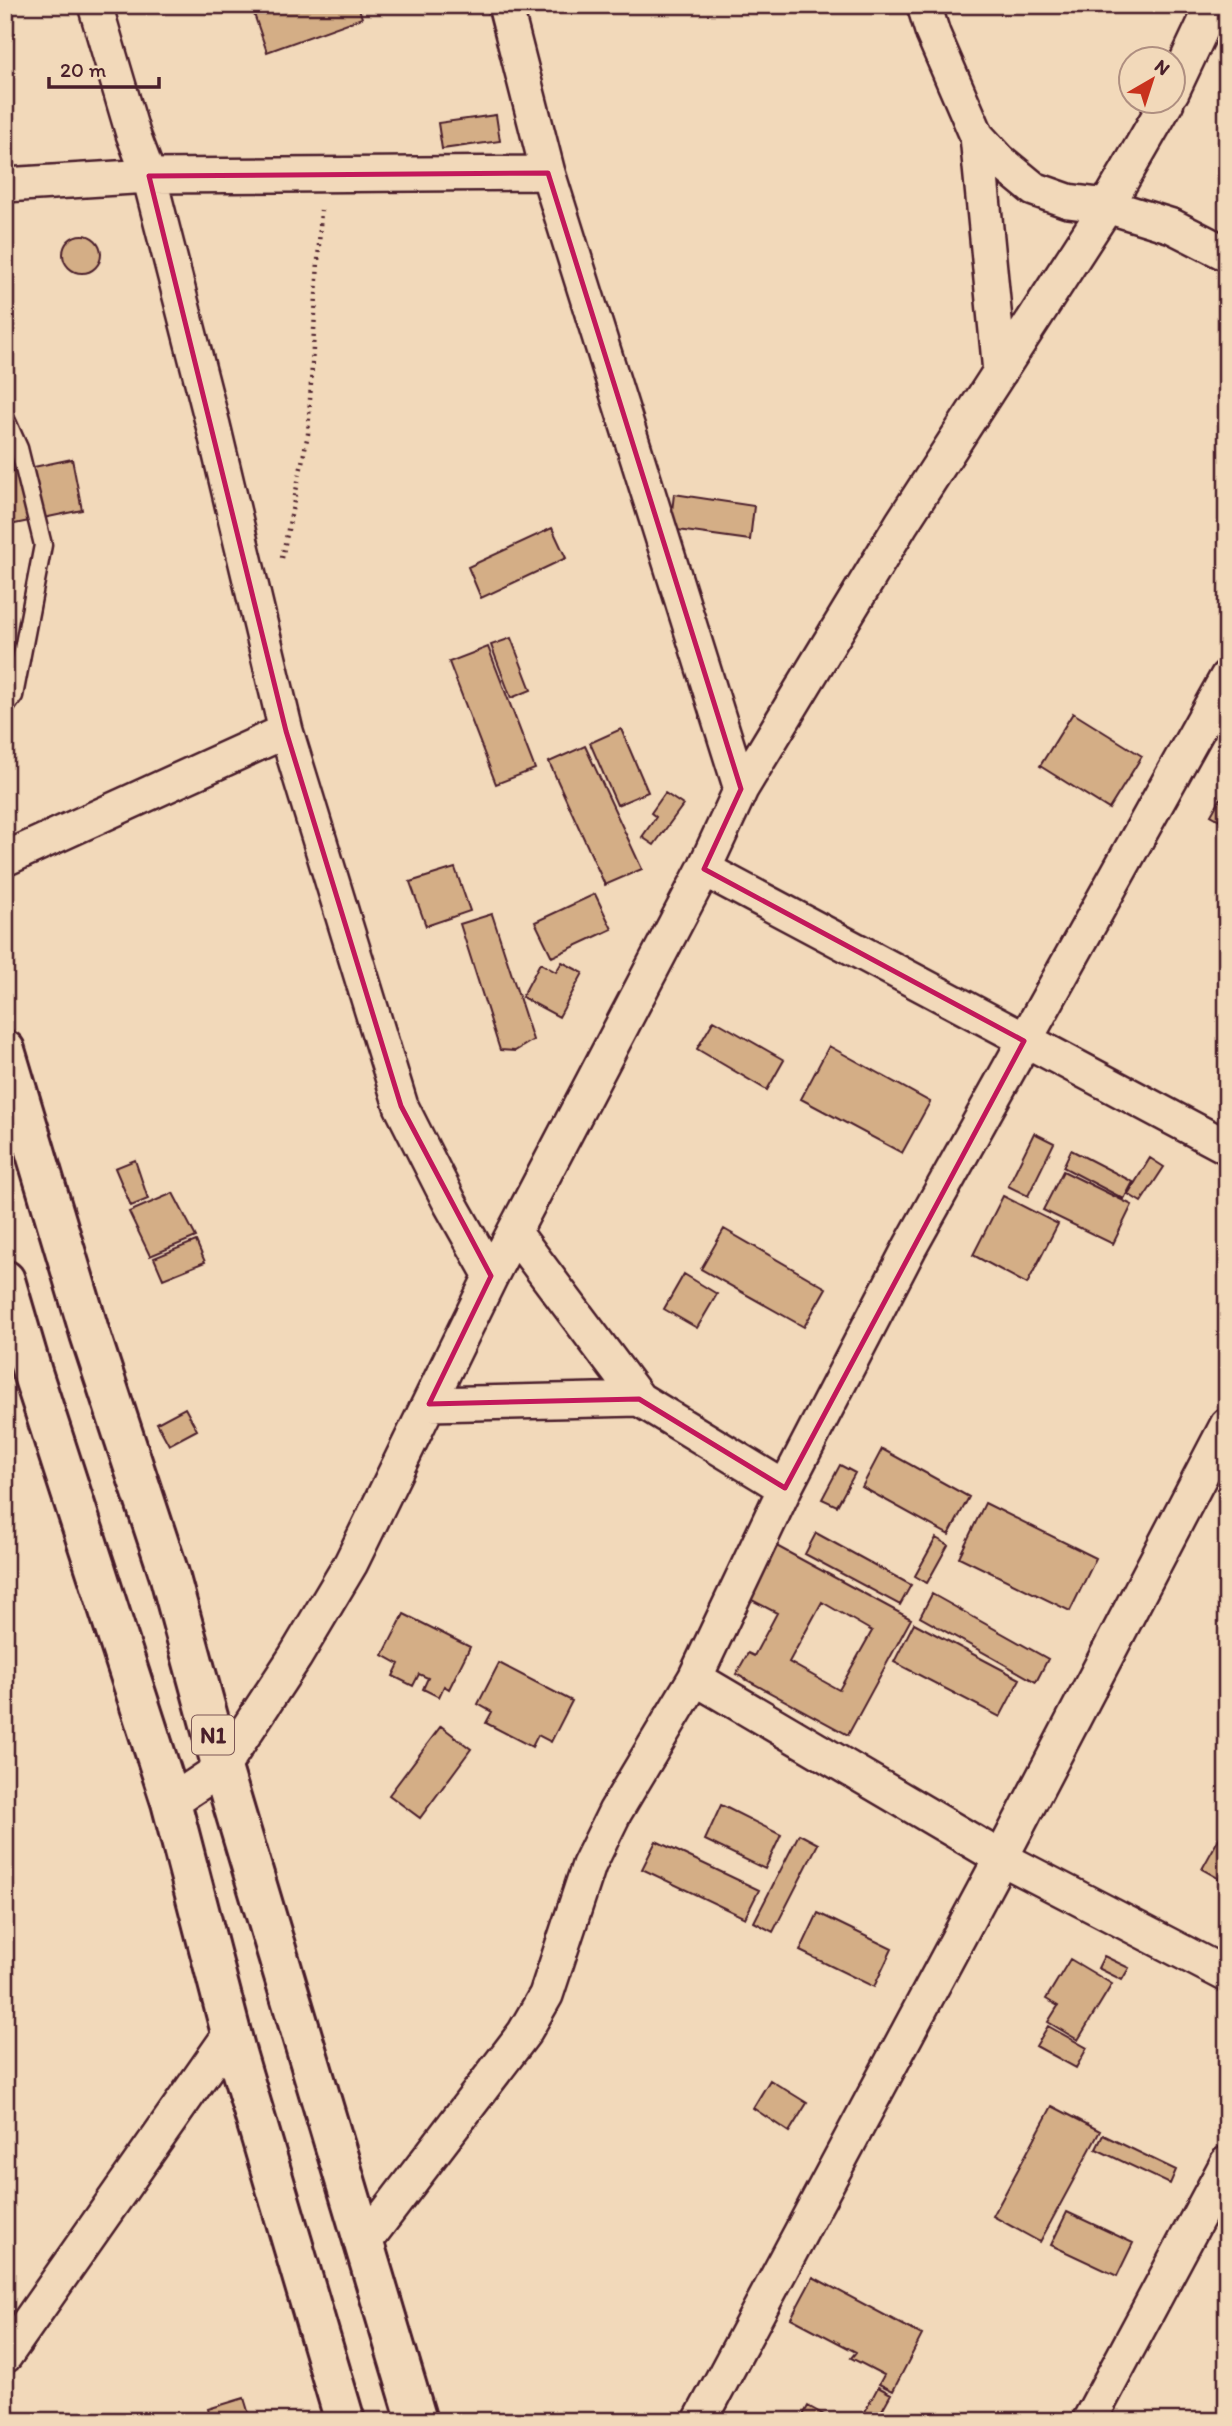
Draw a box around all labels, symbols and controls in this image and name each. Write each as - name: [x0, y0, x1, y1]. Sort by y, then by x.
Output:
- scale bar: [49, 46, 159, 90]
- north arrow: [1116, 46, 1186, 116]
- text: N: [1150, 54, 1175, 80]
- text: 20 m: [60, 57, 107, 82]
- road number: N1: [192, 1716, 234, 1754]

